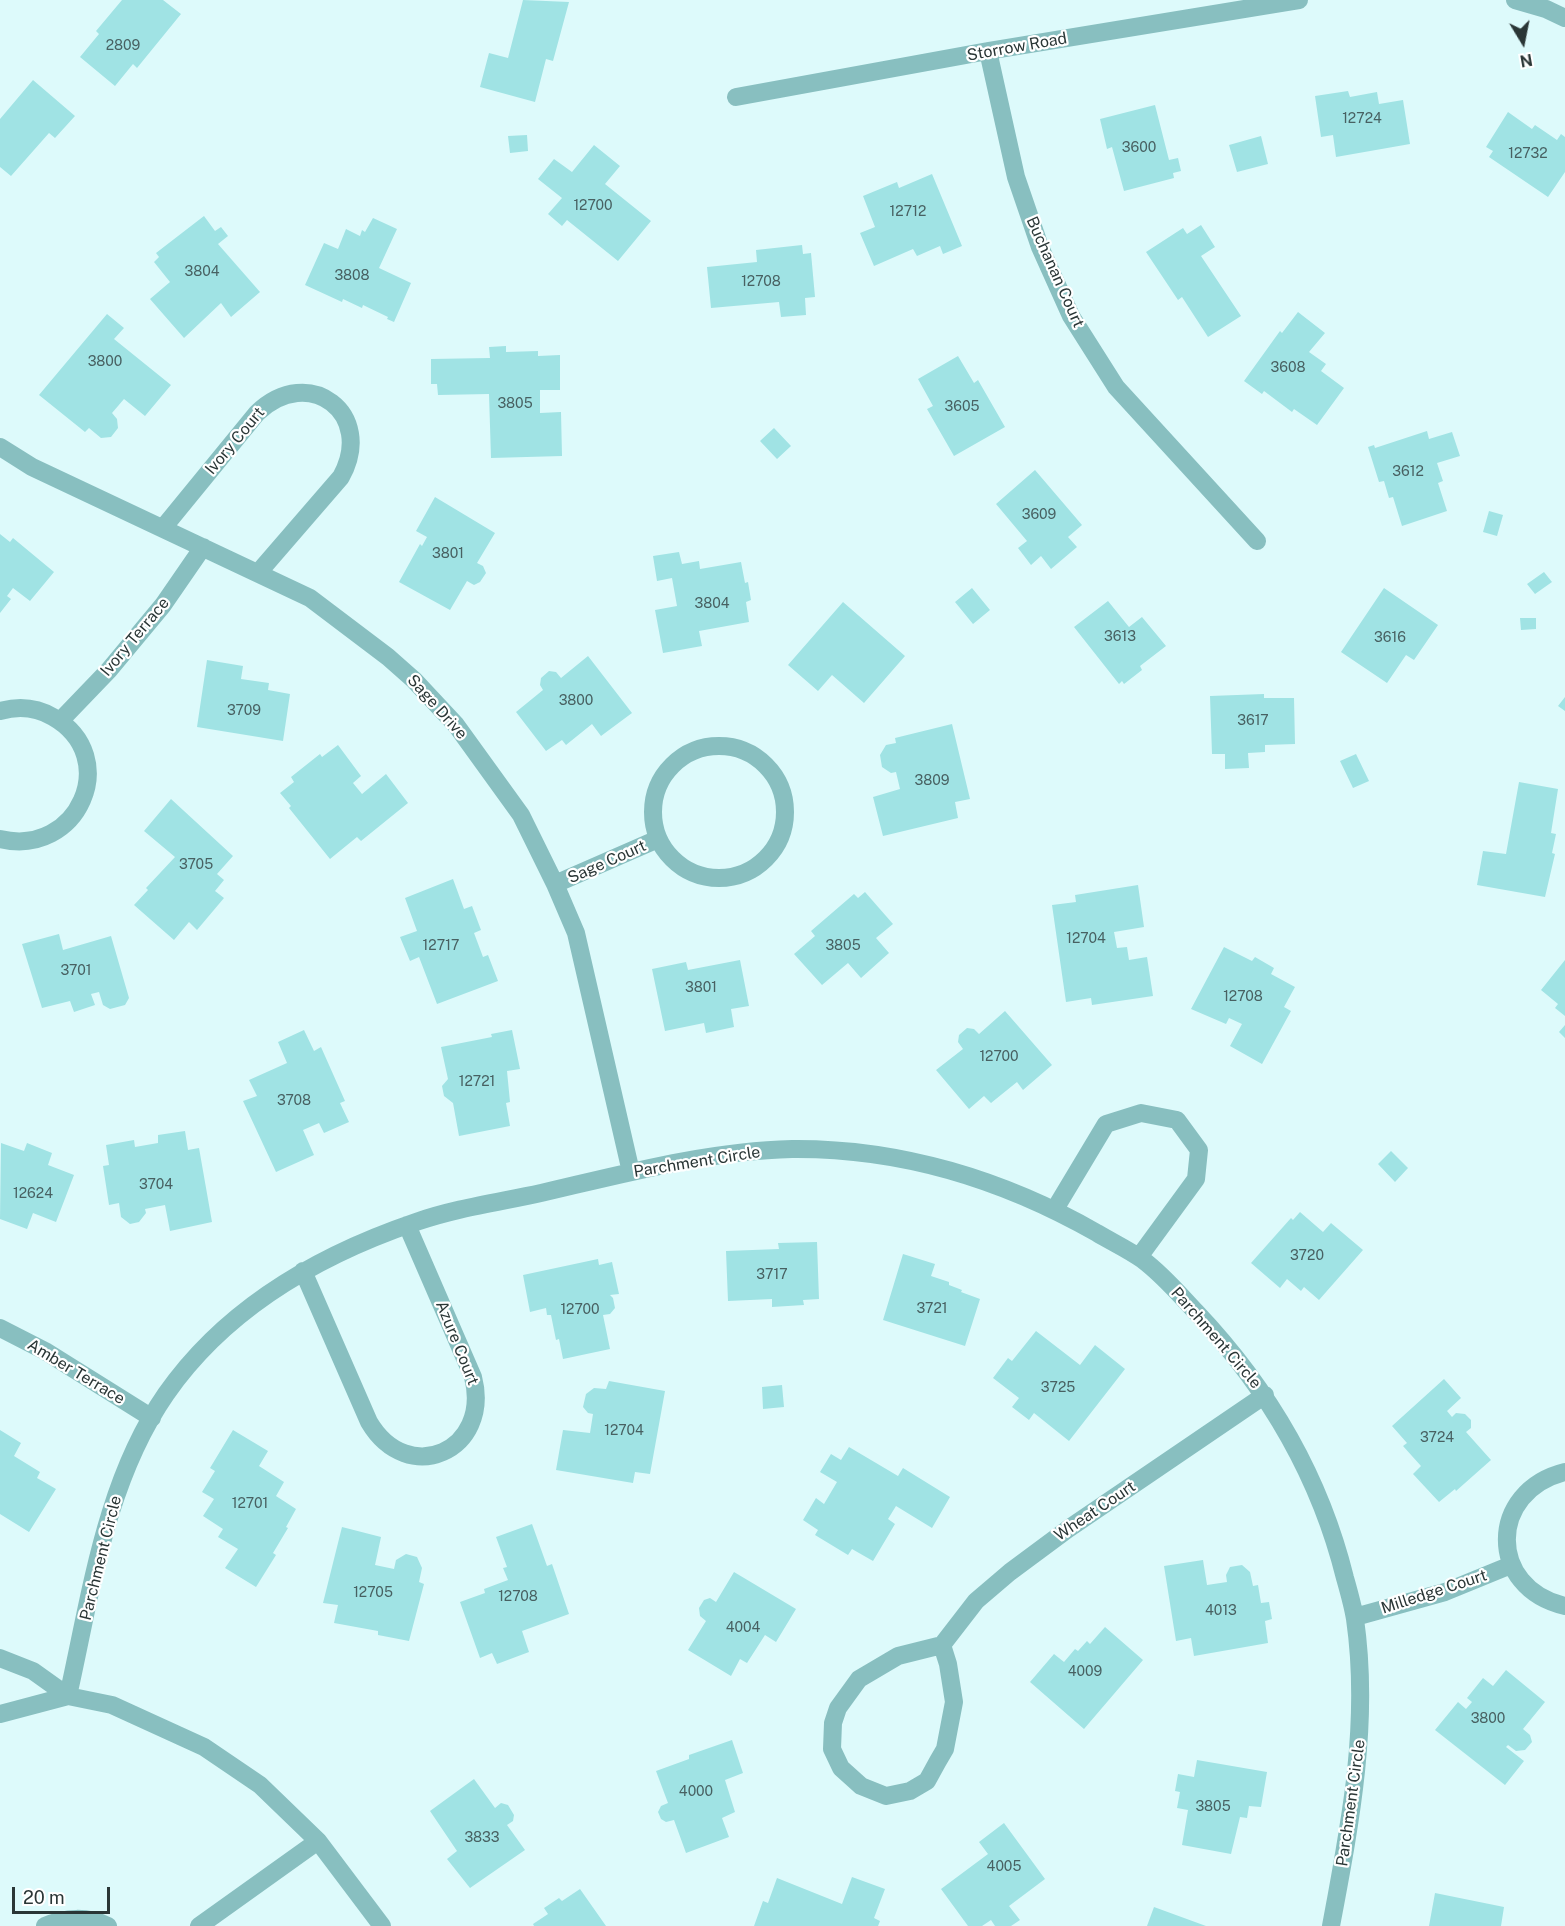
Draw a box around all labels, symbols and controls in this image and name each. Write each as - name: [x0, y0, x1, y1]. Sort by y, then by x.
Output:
- north arrow: [1493, 12, 1553, 72]
- street label: Storrow Road: [966, 29, 1068, 65]
- house number: 2809: [106, 38, 140, 54]
- text: N: [1518, 50, 1534, 71]
- house number: 12724: [1342, 111, 1382, 127]
- house number: 3600: [1122, 140, 1156, 156]
- house number: 12732: [1508, 146, 1548, 162]
- house number: 12700: [573, 198, 613, 214]
- house number: 12712: [890, 204, 926, 220]
- street label: Buchanan Court: [1022, 214, 1088, 330]
- house number: 3804: [184, 264, 220, 280]
- house number: 3808: [334, 268, 370, 284]
- house number: 12708: [741, 274, 781, 290]
- house number: 3800: [88, 354, 122, 370]
- house number: 3608: [1271, 360, 1305, 376]
- house number: 3805: [497, 396, 533, 412]
- house number: 3605: [945, 399, 979, 415]
- street label: Ivory Court: [201, 403, 269, 479]
- house number: 3612: [1392, 464, 1424, 480]
- house number: 3609: [1022, 507, 1056, 523]
- house number: 3801: [432, 546, 464, 562]
- street label: Ivory Terrace: [97, 594, 173, 680]
- house number: 3804: [694, 596, 730, 612]
- house number: 3613: [1104, 629, 1136, 645]
- house number: 3616: [1374, 630, 1406, 646]
- street label: Sage Drive: [403, 671, 471, 743]
- house number: 3800: [559, 693, 593, 709]
- house number: 3709: [227, 703, 261, 719]
- house number: 3617: [1237, 713, 1269, 729]
- house number: 3809: [915, 773, 949, 789]
- street label: Sage Court: [565, 836, 649, 888]
- house number: 3705: [179, 857, 213, 873]
- house number: 12704: [1066, 931, 1106, 947]
- house number: 12717: [423, 938, 459, 954]
- house number: 3805: [825, 938, 861, 954]
- house number: 3701: [61, 963, 91, 979]
- house number: 3801: [685, 980, 717, 996]
- house number: 12708: [1223, 989, 1263, 1005]
- house number: 12700: [979, 1049, 1019, 1065]
- house number: 12721: [459, 1074, 495, 1090]
- house number: 3708: [277, 1093, 311, 1109]
- street label: Parchment Circle: [632, 1143, 762, 1181]
- house number: 3704: [139, 1177, 173, 1193]
- house number: 12624: [13, 1186, 53, 1202]
- house number: 3720: [1290, 1248, 1324, 1264]
- house number: 3717: [756, 1267, 788, 1283]
- street label: Parchment Circle: [1167, 1283, 1265, 1393]
- street label: Azure Court: [431, 1298, 483, 1388]
- house number: 3721: [916, 1301, 948, 1317]
- house number: 12700: [560, 1302, 600, 1318]
- street label: Amber Terrace: [24, 1335, 128, 1409]
- house number: 3725: [1041, 1380, 1075, 1396]
- house number: 12704: [604, 1423, 644, 1439]
- house number: 3724: [1420, 1430, 1454, 1446]
- street label: Wheat Court: [1051, 1477, 1139, 1545]
- street label: Parchment Circle: [76, 1494, 126, 1622]
- house number: 12701: [232, 1496, 268, 1512]
- street label: Milledge Court: [1379, 1566, 1489, 1618]
- house number: 12705: [353, 1585, 393, 1601]
- house number: 12708: [498, 1589, 538, 1605]
- house number: 4013: [1205, 1603, 1237, 1619]
- house number: 4004: [726, 1620, 760, 1636]
- house number: 4009: [1068, 1664, 1102, 1680]
- house number: 3800: [1471, 1711, 1505, 1727]
- street label: Parchment Circle: [1333, 1738, 1369, 1868]
- house number: 4000: [679, 1784, 713, 1800]
- house number: 3805: [1195, 1799, 1231, 1815]
- house number: 3833: [464, 1830, 500, 1846]
- house number: 4005: [987, 1859, 1021, 1875]
- scale bar: [15, 1875, 112, 1913]
- text: 20 m: [23, 1887, 65, 1908]

